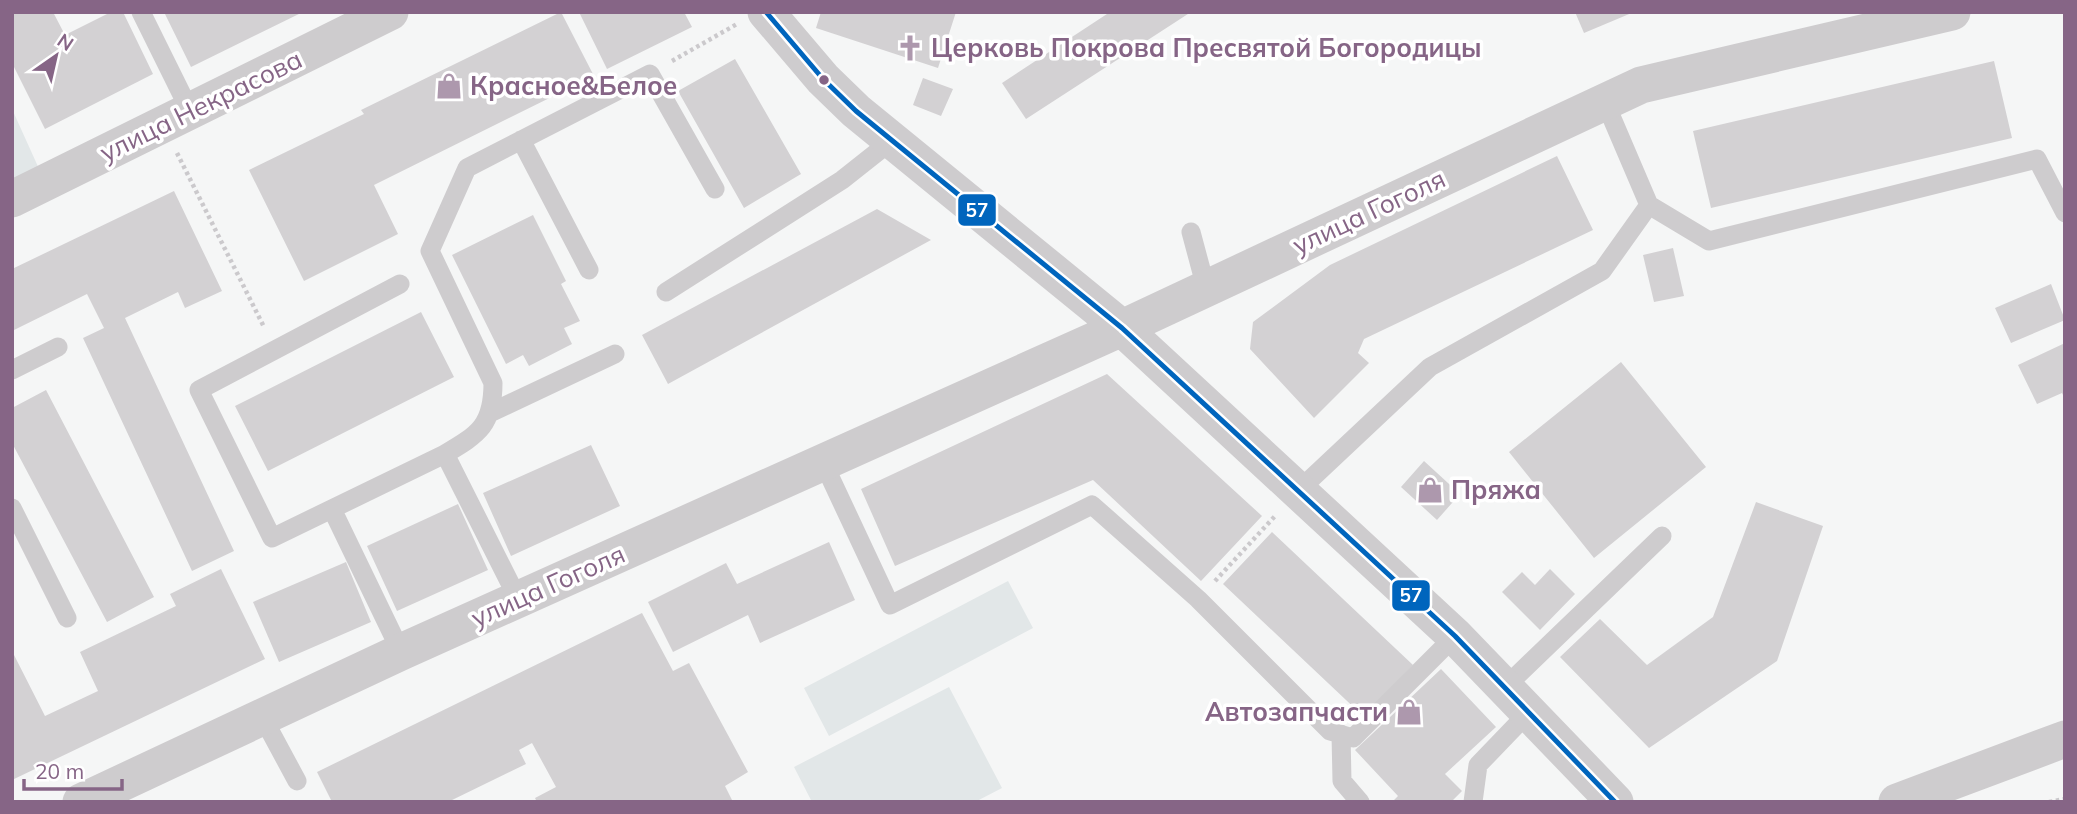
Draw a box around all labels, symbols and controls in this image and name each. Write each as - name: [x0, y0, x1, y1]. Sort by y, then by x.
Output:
- north arrow: [21, 21, 91, 91]
- text: N: [53, 28, 78, 56]
- place label: Церковь Покрова Пресвятой Богородицы: [931, 31, 1482, 64]
- church icon: Церковь Покрова Пресвятой Богородицы: [895, 33, 925, 63]
- street label: улица Некрасова: [94, 42, 307, 169]
- place label: Красное&Белое: [470, 69, 677, 102]
- shop icon: Красное&Белое: [434, 71, 464, 101]
- unlabelled marker: [817, 73, 831, 87]
- street label: улица Гоголя: [1287, 162, 1451, 261]
- line badge: 57: [957, 193, 997, 227]
- text: 57: [966, 198, 988, 222]
- place label: Пряжа: [1451, 473, 1541, 506]
- shop icon: Пряжа: [1415, 475, 1445, 505]
- street label: улица Гоголя: [466, 537, 630, 634]
- line badge: 57: [1391, 579, 1431, 612]
- text: 57: [1400, 583, 1422, 607]
- place label: Автозапчасти: [1205, 695, 1388, 728]
- shop icon: Автозапчасти: [1394, 697, 1424, 727]
- scale bar: [24, 748, 122, 792]
- text: 20 m: [35, 758, 84, 784]

